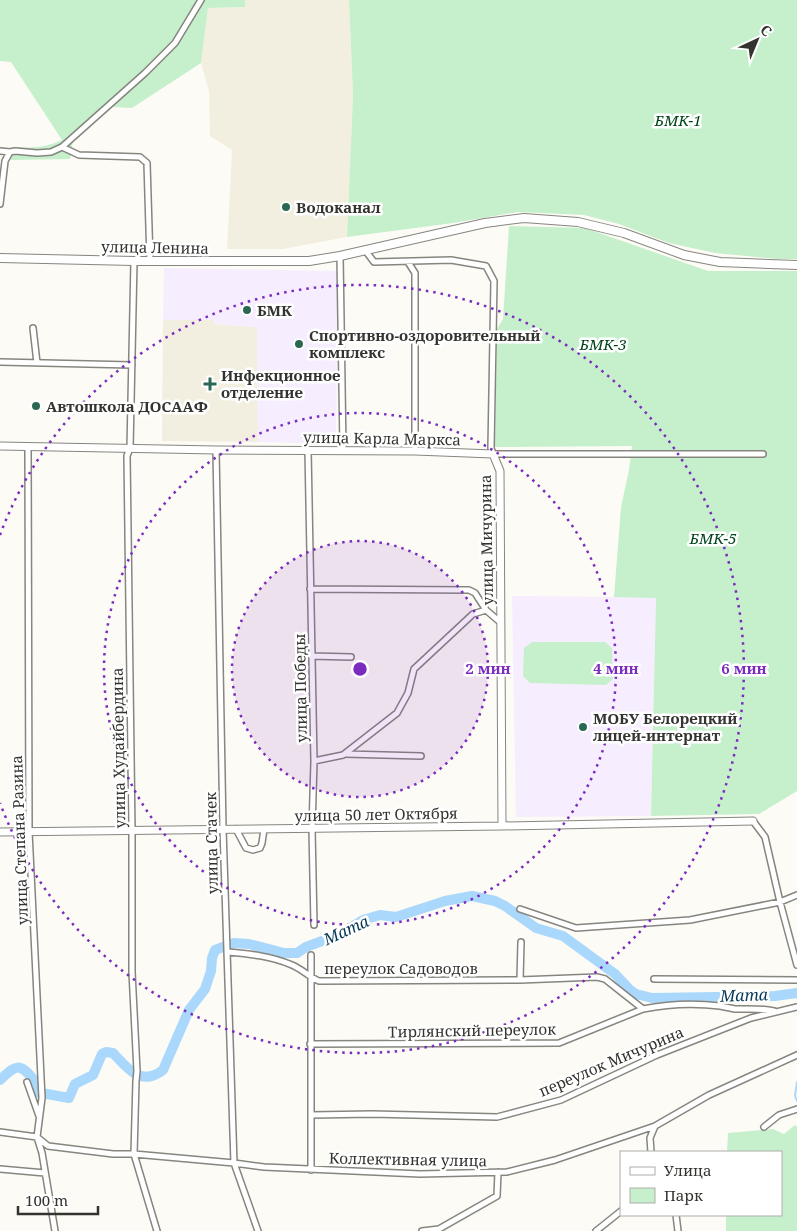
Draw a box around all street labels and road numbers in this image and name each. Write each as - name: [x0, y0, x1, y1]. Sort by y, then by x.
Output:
- street label: улица Ленина: [101, 236, 209, 258]
- street label: улица Карла Маркса: [303, 427, 461, 449]
- street label: улица Мичурина: [475, 474, 497, 606]
- street label: улица Победы: [289, 633, 311, 743]
- street label: улица Худайбердина: [107, 667, 129, 829]
- street label: улица Степана Разина: [6, 755, 32, 925]
- street label: улица Стачек: [200, 792, 222, 894]
- street label: улица 50 лет Октября: [294, 803, 458, 825]
- street label: переулок Садоводов: [324, 958, 478, 978]
- street label: Тирлянский переулок: [388, 1019, 556, 1041]
- street label: переулок Мичурина: [536, 1021, 686, 1101]
- street label: Коллективная улица: [329, 1148, 487, 1170]

